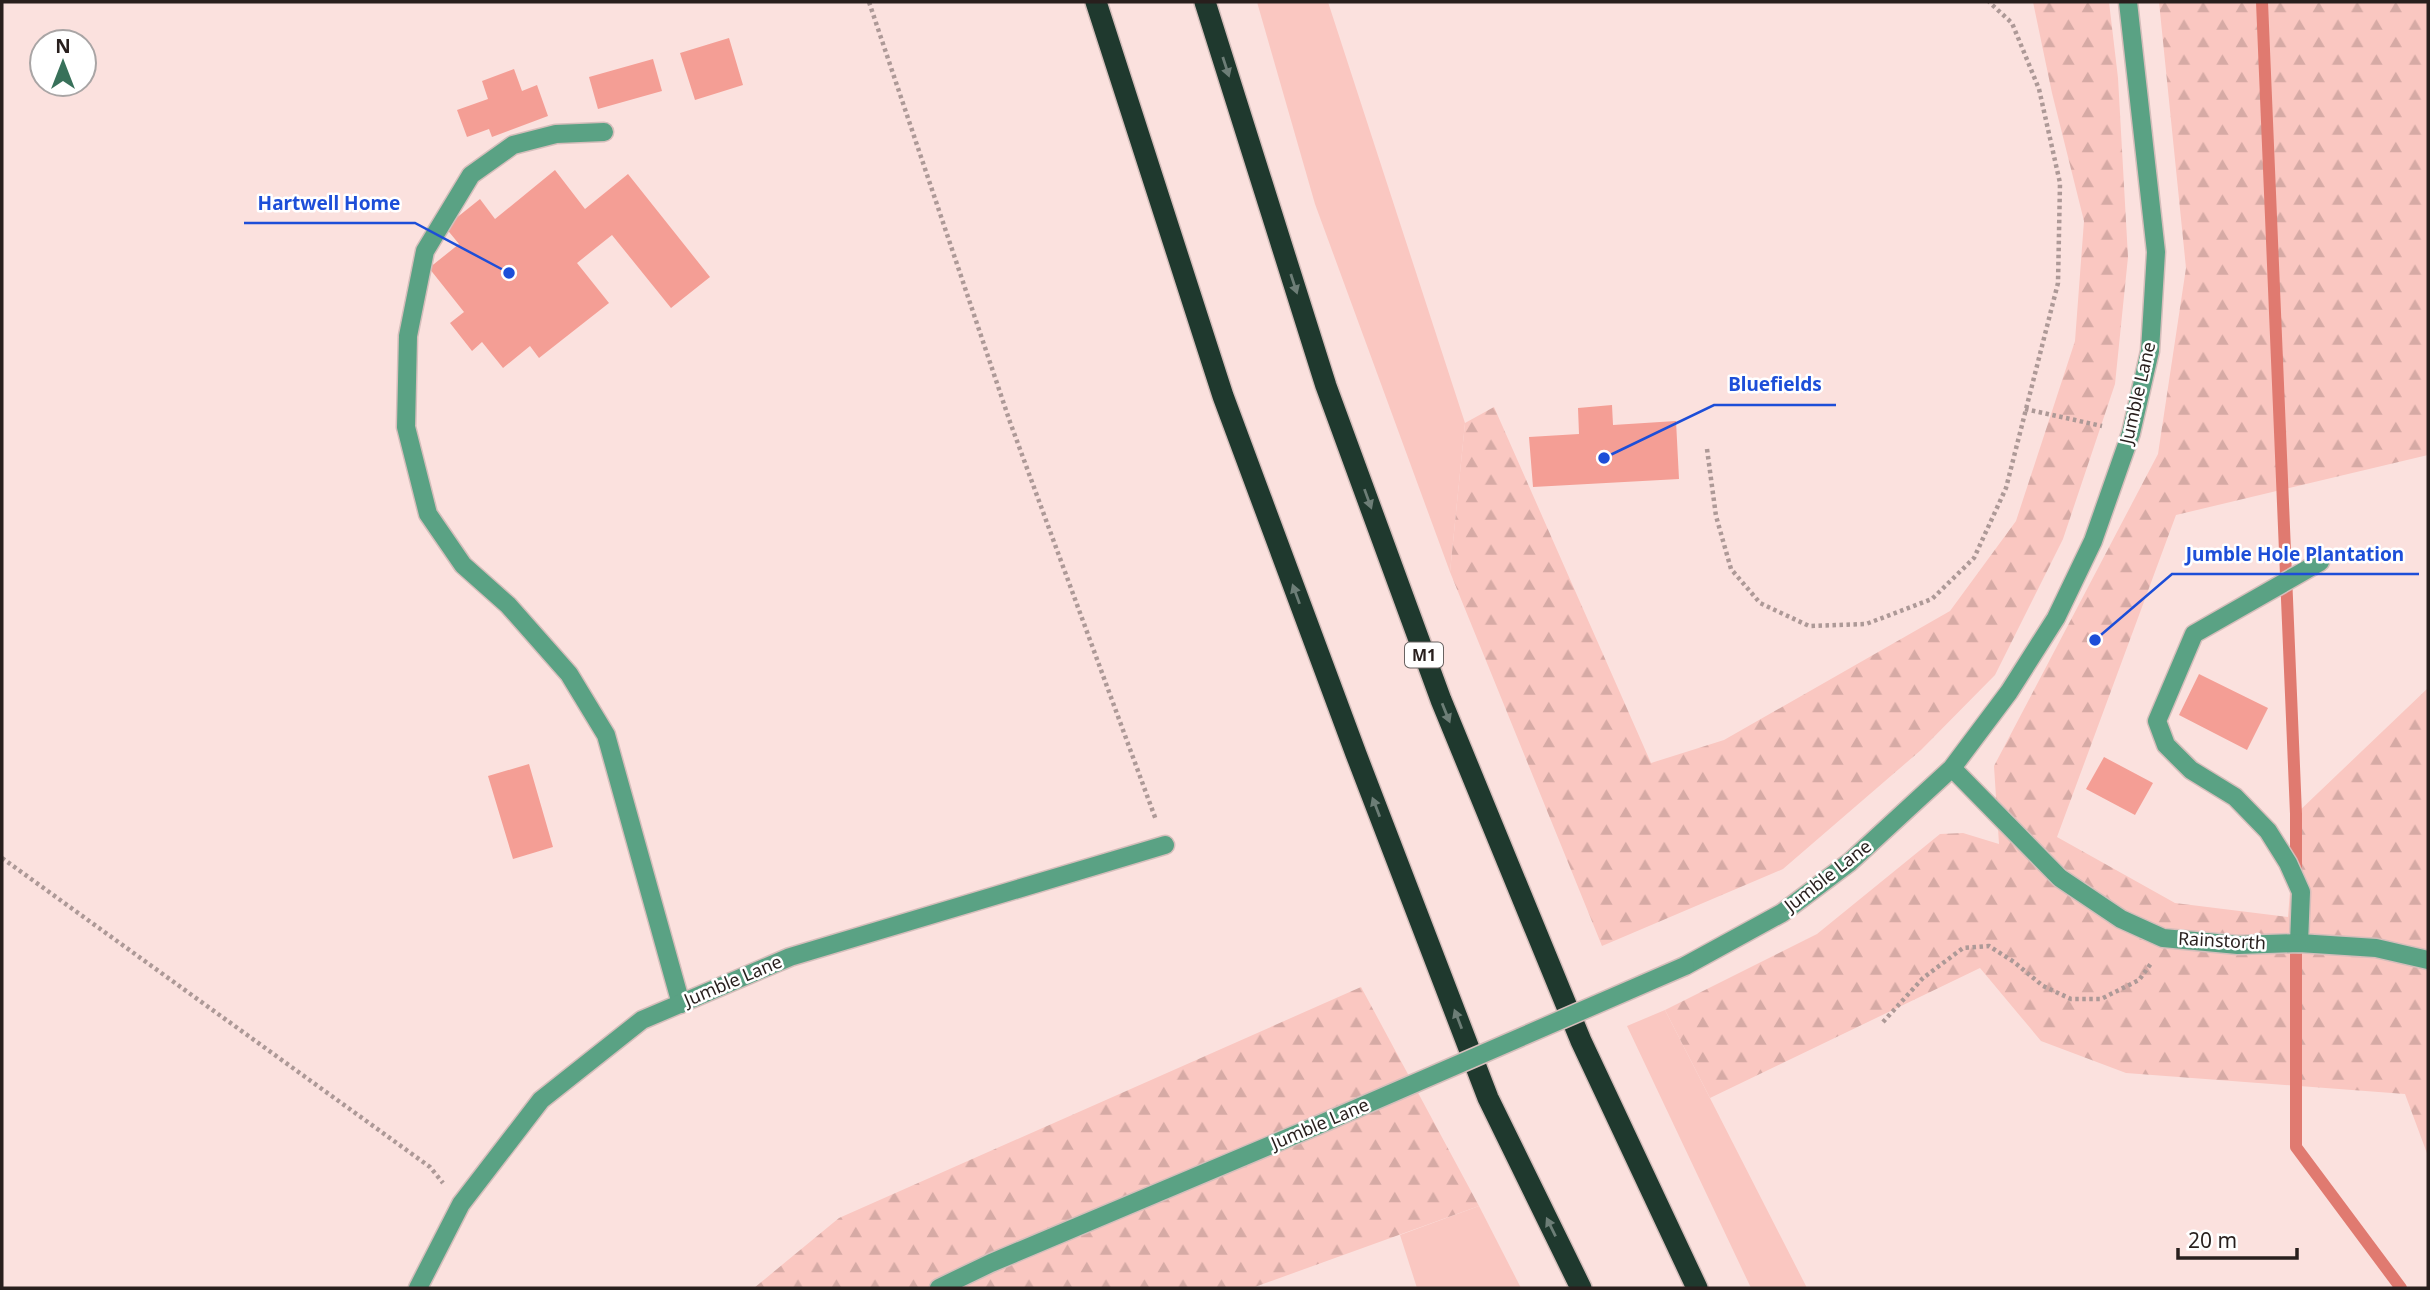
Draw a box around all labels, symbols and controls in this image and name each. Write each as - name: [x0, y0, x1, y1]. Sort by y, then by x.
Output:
- north arrow: [28, 28, 98, 98]
- text: N: [55, 33, 71, 59]
- one-way arrow: [1221, 56, 1231, 77]
- callout: Hartwell Home: [244, 183, 415, 223]
- text: Hartwell Home: [258, 190, 400, 216]
- one-way arrow: [1290, 273, 1300, 294]
- street label: Jumble Lane: [2113, 339, 2160, 448]
- callout: Bluefields: [1714, 365, 1836, 405]
- text: Bluefields: [1728, 371, 1822, 397]
- one-way arrow: [1362, 488, 1373, 509]
- callout: Jumble Hole Plantation: [2172, 534, 2419, 574]
- text: Jumble Hole Plantation: [2184, 541, 2404, 567]
- one-way arrow: [1291, 584, 1302, 605]
- road number: M1: [1405, 642, 1443, 668]
- one-way arrow: [1440, 702, 1451, 723]
- one-way arrow: [1370, 797, 1381, 818]
- street label: Jumble Lane: [1777, 834, 1876, 918]
- street label: Rainstorth: [2177, 926, 2267, 954]
- street label: Jumble Lane: [678, 949, 785, 1012]
- one-way arrow: [1452, 1009, 1463, 1030]
- street label: Jumble Lane: [1265, 1092, 1372, 1155]
- scale bar: [2178, 1216, 2297, 1260]
- one-way arrow: [1545, 1217, 1557, 1237]
- text: 20 m: [2188, 1226, 2237, 1254]

